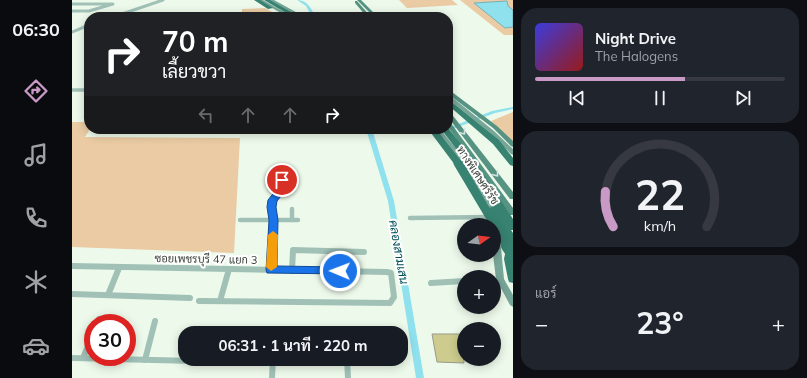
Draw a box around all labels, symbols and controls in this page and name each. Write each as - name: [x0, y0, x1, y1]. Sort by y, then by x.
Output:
- text: 06:30: [12, 18, 60, 41]
- text: 70 m: [162, 24, 228, 59]
- icon: right: [96, 28, 148, 80]
- text: Night Drive: [595, 29, 676, 48]
- text: The Halogens: [595, 48, 678, 64]
- text: เลี้ยวขวา: [162, 60, 226, 83]
- icon: directions: [22, 77, 50, 105]
- icon: previous: [566, 87, 588, 109]
- icon: pause: [649, 87, 671, 109]
- icon: next: [732, 87, 754, 109]
- icon: left: [195, 104, 217, 126]
- icon: ahead: [237, 104, 259, 126]
- icon: ahead: [279, 104, 301, 126]
- icon: right: [321, 104, 343, 126]
- one-way arrow: [458, 127, 465, 134]
- icon: music: [22, 141, 50, 169]
- street label: ทางพิเศษศรีรัช: [454, 143, 503, 207]
- pin: [265, 163, 299, 197]
- text: 22: [635, 168, 685, 220]
- icon: arrive: [271, 169, 293, 191]
- one-way arrow: [491, 169, 498, 176]
- icon: phone: [22, 204, 50, 232]
- text: km/h: [644, 217, 676, 235]
- north arrow: [457, 218, 501, 262]
- map controls: [457, 218, 501, 366]
- water label: คลองสามเสน: [386, 219, 412, 286]
- street label: ซอยเพชรบุรี 47 แยก 3: [155, 250, 257, 269]
- position arrow: [319, 250, 361, 292]
- icon: climate: [22, 268, 50, 296]
- button: +: [457, 270, 501, 314]
- text: แอร์: [535, 285, 556, 301]
- text: 23°: [636, 304, 684, 342]
- text: −: [535, 310, 548, 338]
- text: +: [772, 310, 785, 338]
- speed limit sign: 30: [84, 314, 136, 366]
- button: −: [457, 322, 501, 366]
- icon: car: [22, 332, 50, 360]
- text: 06:31 · 1 นาที · 220 m: [219, 336, 367, 355]

